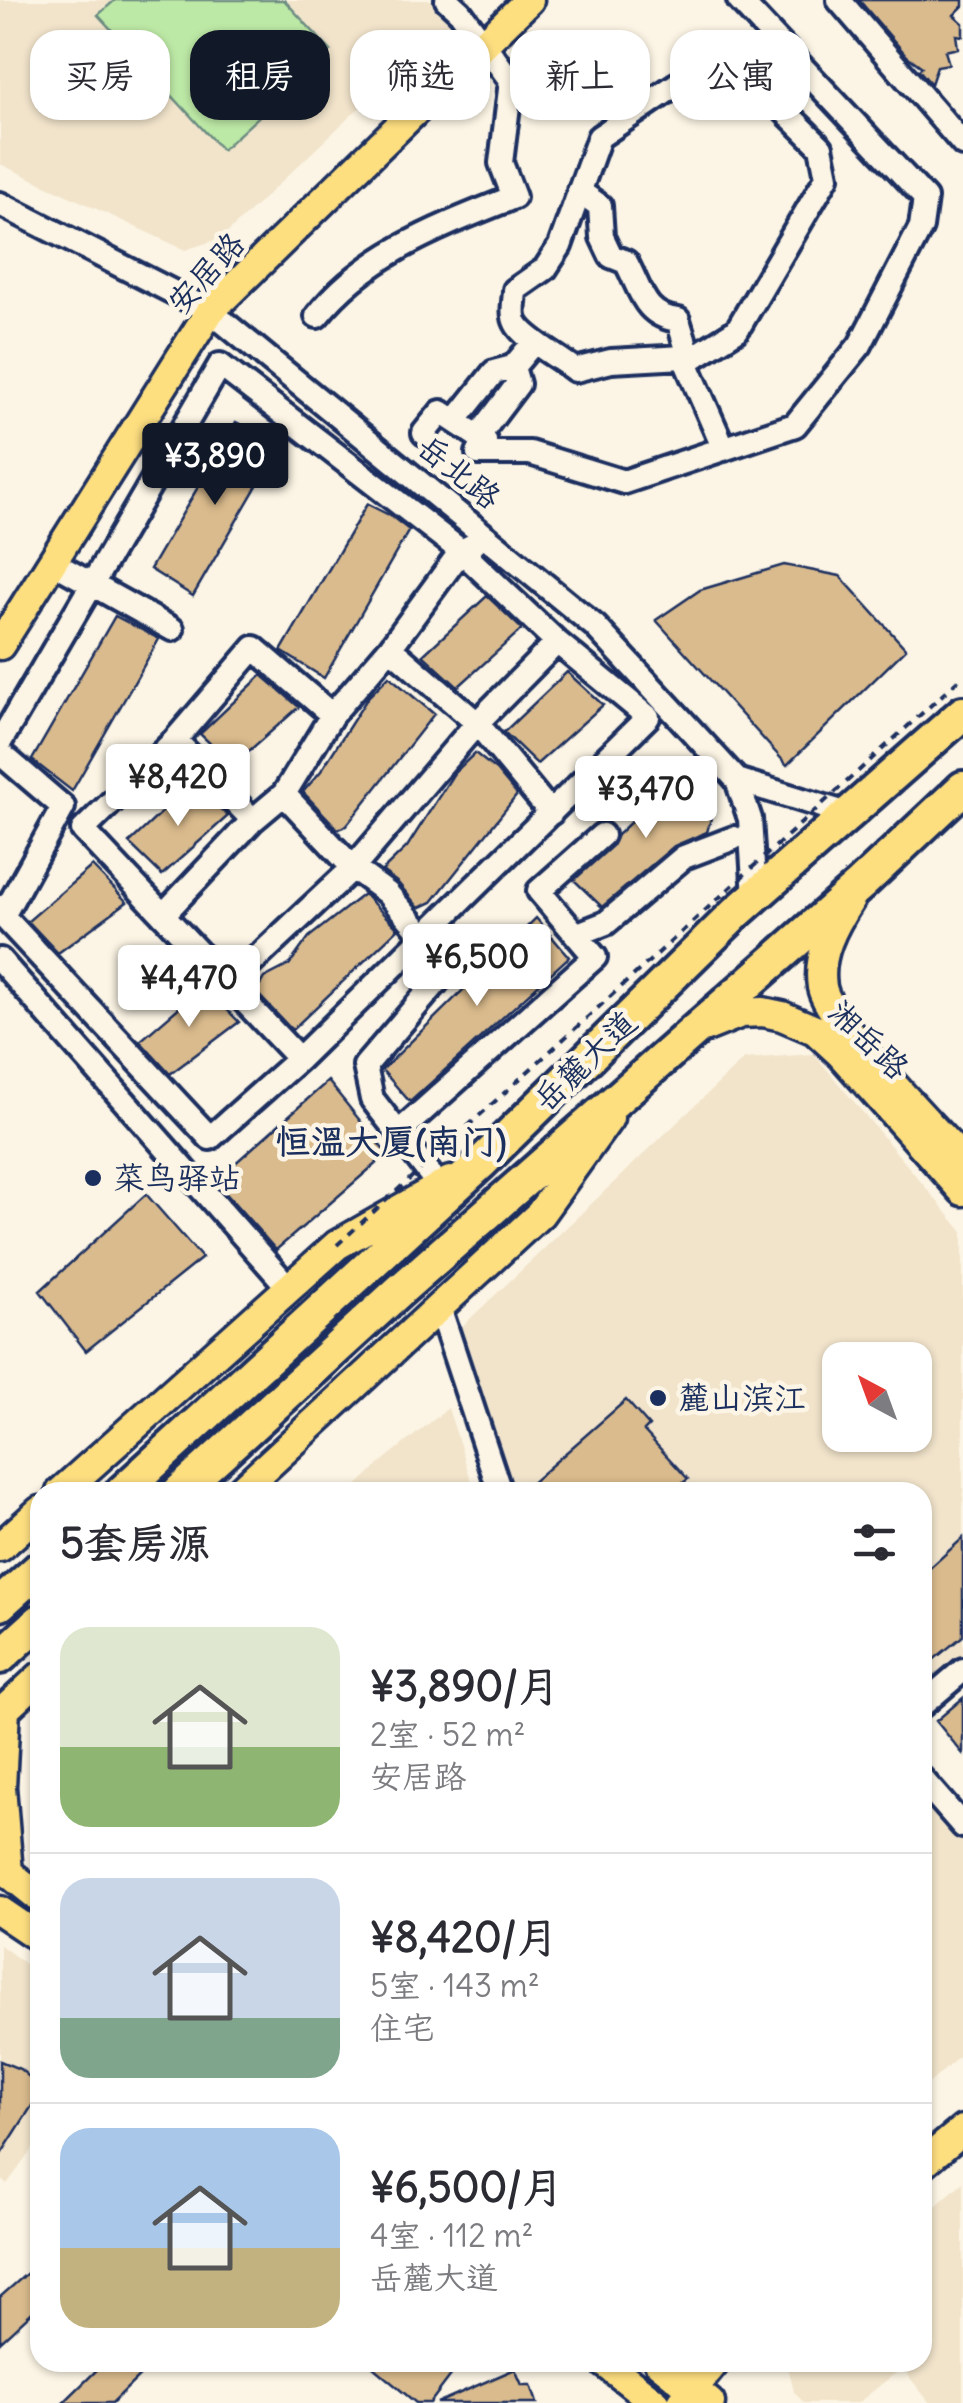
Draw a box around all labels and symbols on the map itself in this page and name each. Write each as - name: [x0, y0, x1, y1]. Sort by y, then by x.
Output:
- street label: 安居路: [158, 223, 253, 322]
- pin: ¥3,890: [134, 423, 296, 508]
- street label: 岳北路: [409, 425, 510, 518]
- pin: ¥8,420: [97, 744, 259, 829]
- pin: ¥3,470: [565, 756, 727, 841]
- pin: ¥6,500: [396, 924, 558, 1009]
- pin: ¥4,470: [108, 945, 270, 1030]
- street label: 湘岳路: [821, 992, 918, 1088]
- street label: 岳麓大道: [524, 1001, 645, 1120]
- district label: 恒温大厦(南门): [275, 1119, 507, 1163]
- place label: 菜鸟驿站: [113, 1157, 241, 1198]
- marker: 菜鸟驿站: [82, 1167, 104, 1189]
- north arrow: [822, 1342, 932, 1452]
- place label: 麓山滨江: [678, 1377, 806, 1418]
- marker: 麓山滨江: [647, 1387, 669, 1409]

